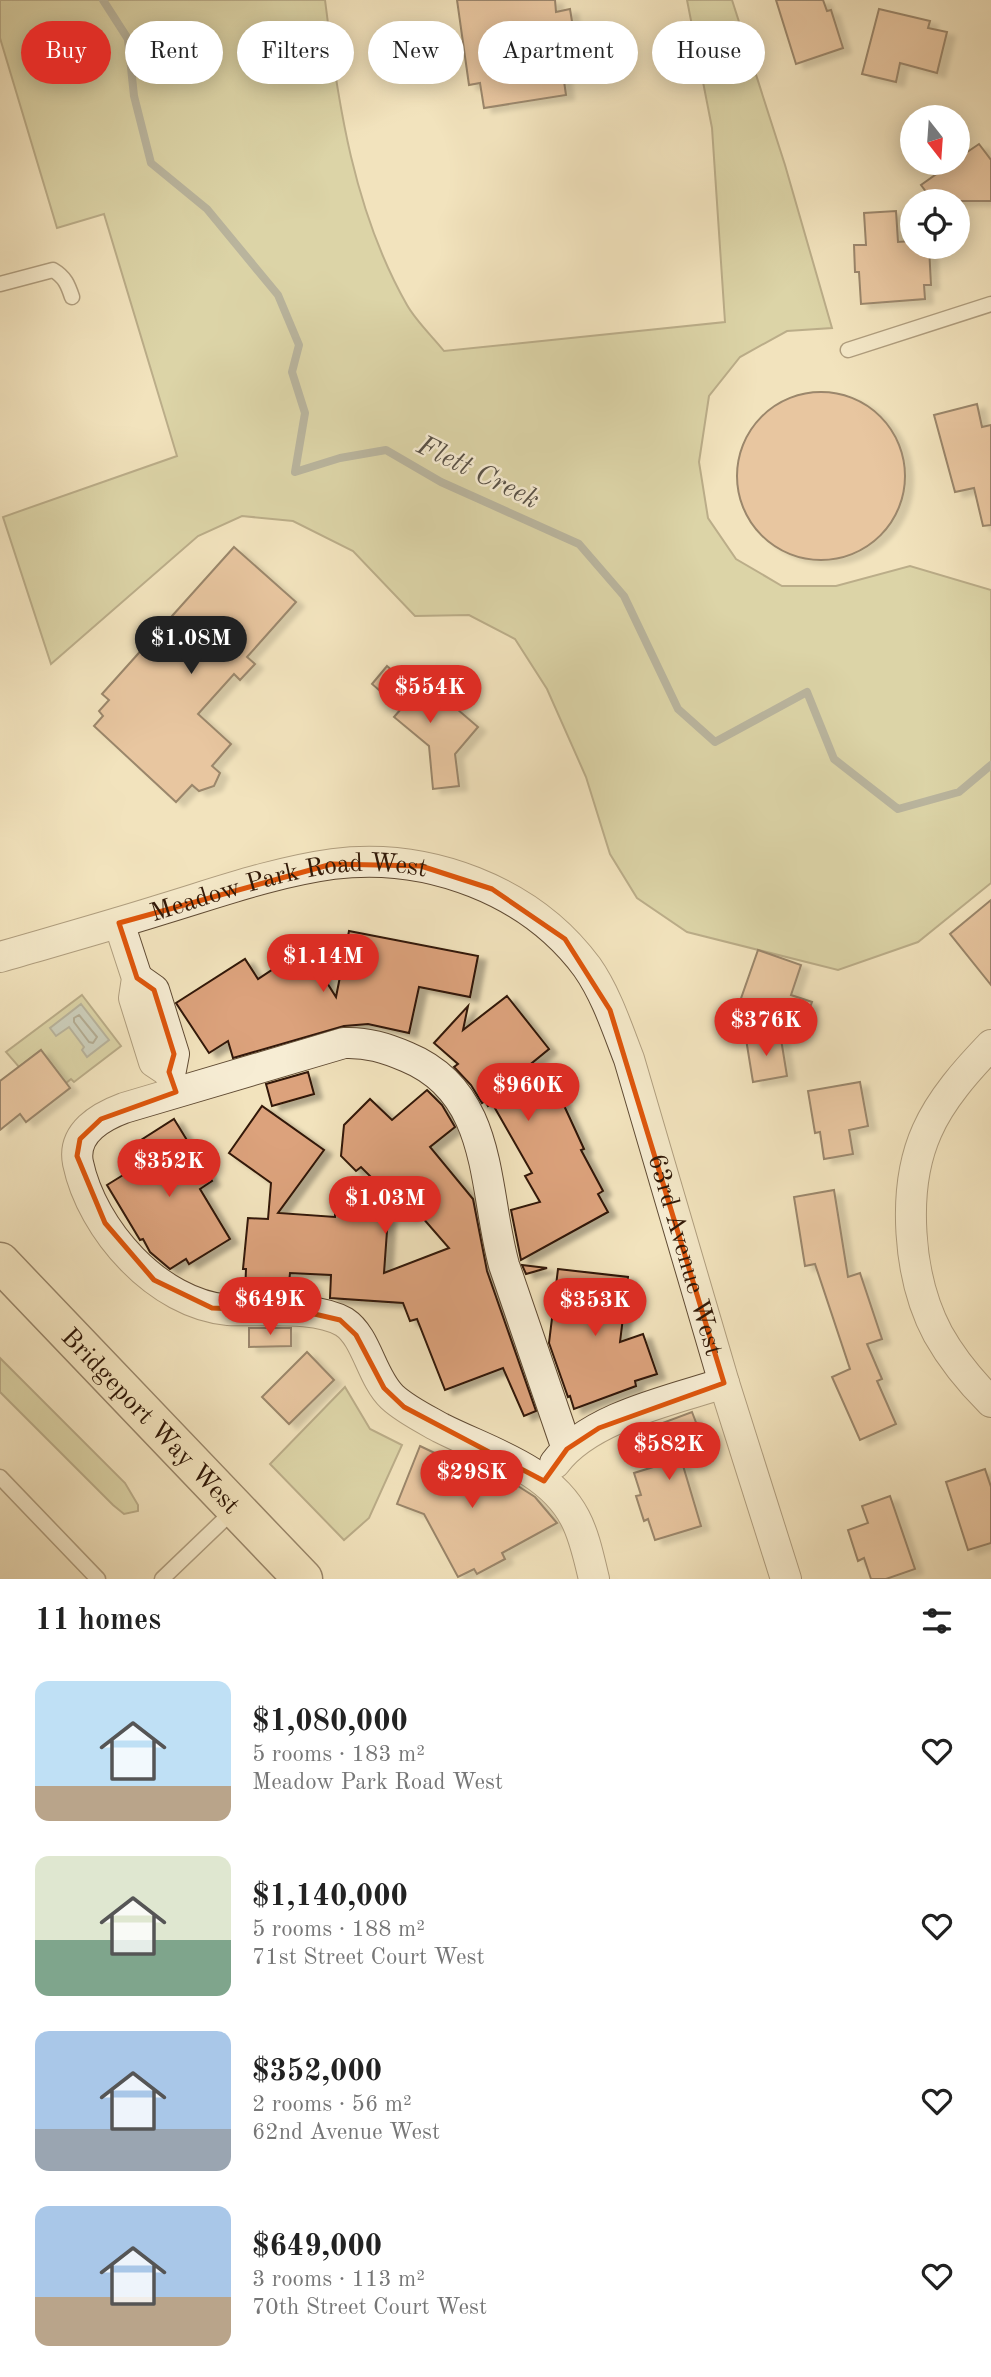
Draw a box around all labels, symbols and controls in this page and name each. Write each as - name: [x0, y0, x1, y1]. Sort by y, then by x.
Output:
- chip: Buy: [21, 21, 111, 84]
- chip: Rent: [125, 21, 223, 84]
- chip: Filters: [237, 21, 354, 84]
- chip: New: [368, 21, 464, 84]
- chip: Apartment: [478, 21, 638, 84]
- chip: House: [652, 21, 765, 84]
- north arrow: [900, 105, 970, 175]
- map controls: [900, 105, 970, 259]
- button: locate: [900, 189, 970, 259]
- water label: Flett Creek: [411, 432, 543, 515]
- pin: $1.08M: [134, 616, 248, 676]
- text: $1.08M: [151, 627, 231, 650]
- pin: $554K: [381, 666, 479, 725]
- text: $554K: [394, 676, 466, 699]
- street label: Meadow Park Road West: [147, 851, 430, 927]
- pin: $1.14M: [266, 934, 380, 994]
- text: $1.14M: [283, 945, 363, 968]
- pin: $376K: [717, 998, 815, 1058]
- text: $376K: [730, 1009, 802, 1032]
- pin: $960K: [479, 1064, 577, 1123]
- text: $960K: [492, 1074, 564, 1097]
- pin: $352K: [120, 1140, 218, 1199]
- text: $352K: [133, 1150, 205, 1173]
- street label: 63rd Avenue West: [643, 1151, 726, 1359]
- pin: $1.03M: [328, 1176, 442, 1236]
- text: $1.03M: [345, 1187, 425, 1210]
- pin: $649K: [221, 1278, 319, 1337]
- pin: $353K: [546, 1278, 644, 1338]
- text: $649K: [234, 1288, 306, 1311]
- text: $353K: [559, 1289, 631, 1312]
- street label: Bridgeport Way West: [56, 1324, 244, 1519]
- pin: $582K: [620, 1422, 718, 1482]
- text: $582K: [633, 1433, 705, 1456]
- pin: $298K: [423, 1450, 521, 1510]
- text: $298K: [436, 1461, 508, 1484]
- icon: filters: [918, 1602, 956, 1640]
- text: 11 homes: [35, 1606, 161, 1636]
- text: $1,080,000: [252, 1707, 408, 1737]
- icon: home: [91, 1709, 175, 1793]
- icon: heart: [918, 1732, 956, 1770]
- text: 5 rooms · 183 m²: [252, 1743, 425, 1766]
- text: Meadow Park Road West: [252, 1771, 503, 1794]
- text: $1,140,000: [252, 1882, 408, 1912]
- icon: home: [91, 1884, 175, 1968]
- icon: heart: [918, 1907, 956, 1945]
- text: 5 rooms · 188 m²: [252, 1918, 425, 1941]
- text: 71st Street Court West: [252, 1946, 485, 1969]
- text: $352,000: [252, 2057, 382, 2087]
- icon: home: [91, 2059, 175, 2143]
- icon: heart: [918, 2082, 956, 2120]
- text: 2 rooms · 56 m²: [252, 2093, 412, 2116]
- text: 62nd Avenue West: [252, 2121, 440, 2144]
- text: $649,000: [252, 2232, 382, 2262]
- icon: home: [91, 2234, 175, 2318]
- icon: heart: [918, 2257, 956, 2295]
- text: 3 rooms · 113 m²: [252, 2268, 425, 2291]
- text: 70th Street Court West: [252, 2296, 487, 2319]

